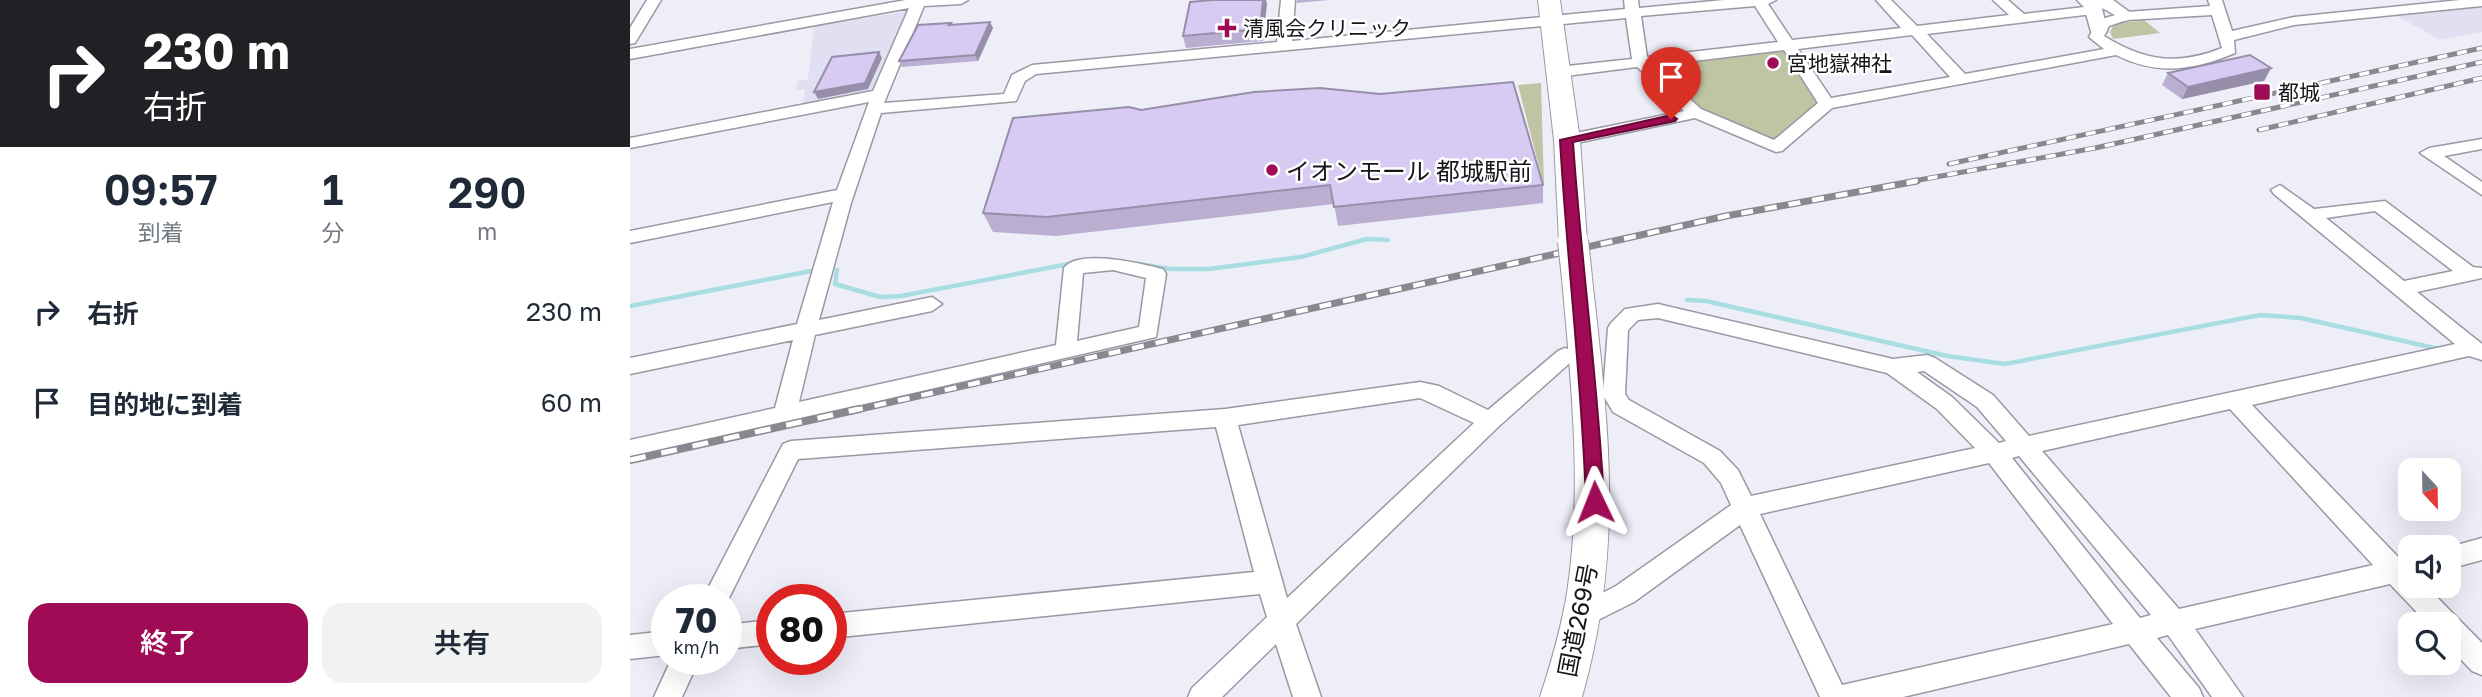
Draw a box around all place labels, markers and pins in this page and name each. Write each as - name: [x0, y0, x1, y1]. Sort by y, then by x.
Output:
- place label: 清風会クリニック: [1243, 15, 1411, 41]
- marker: 清風会クリニック: [1217, 18, 1237, 38]
- pin: [1641, 47, 1701, 119]
- place label: 宮地嶽神社: [1787, 50, 1892, 76]
- marker: 宮地嶽神社: [1765, 55, 1781, 71]
- place label: 都城: [2278, 79, 2320, 105]
- marker: 都城: [2252, 82, 2272, 102]
- place label: イオンモール 都城駅前: [1286, 156, 1532, 185]
- marker: イオンモール 都城駅前: [1264, 162, 1280, 178]

